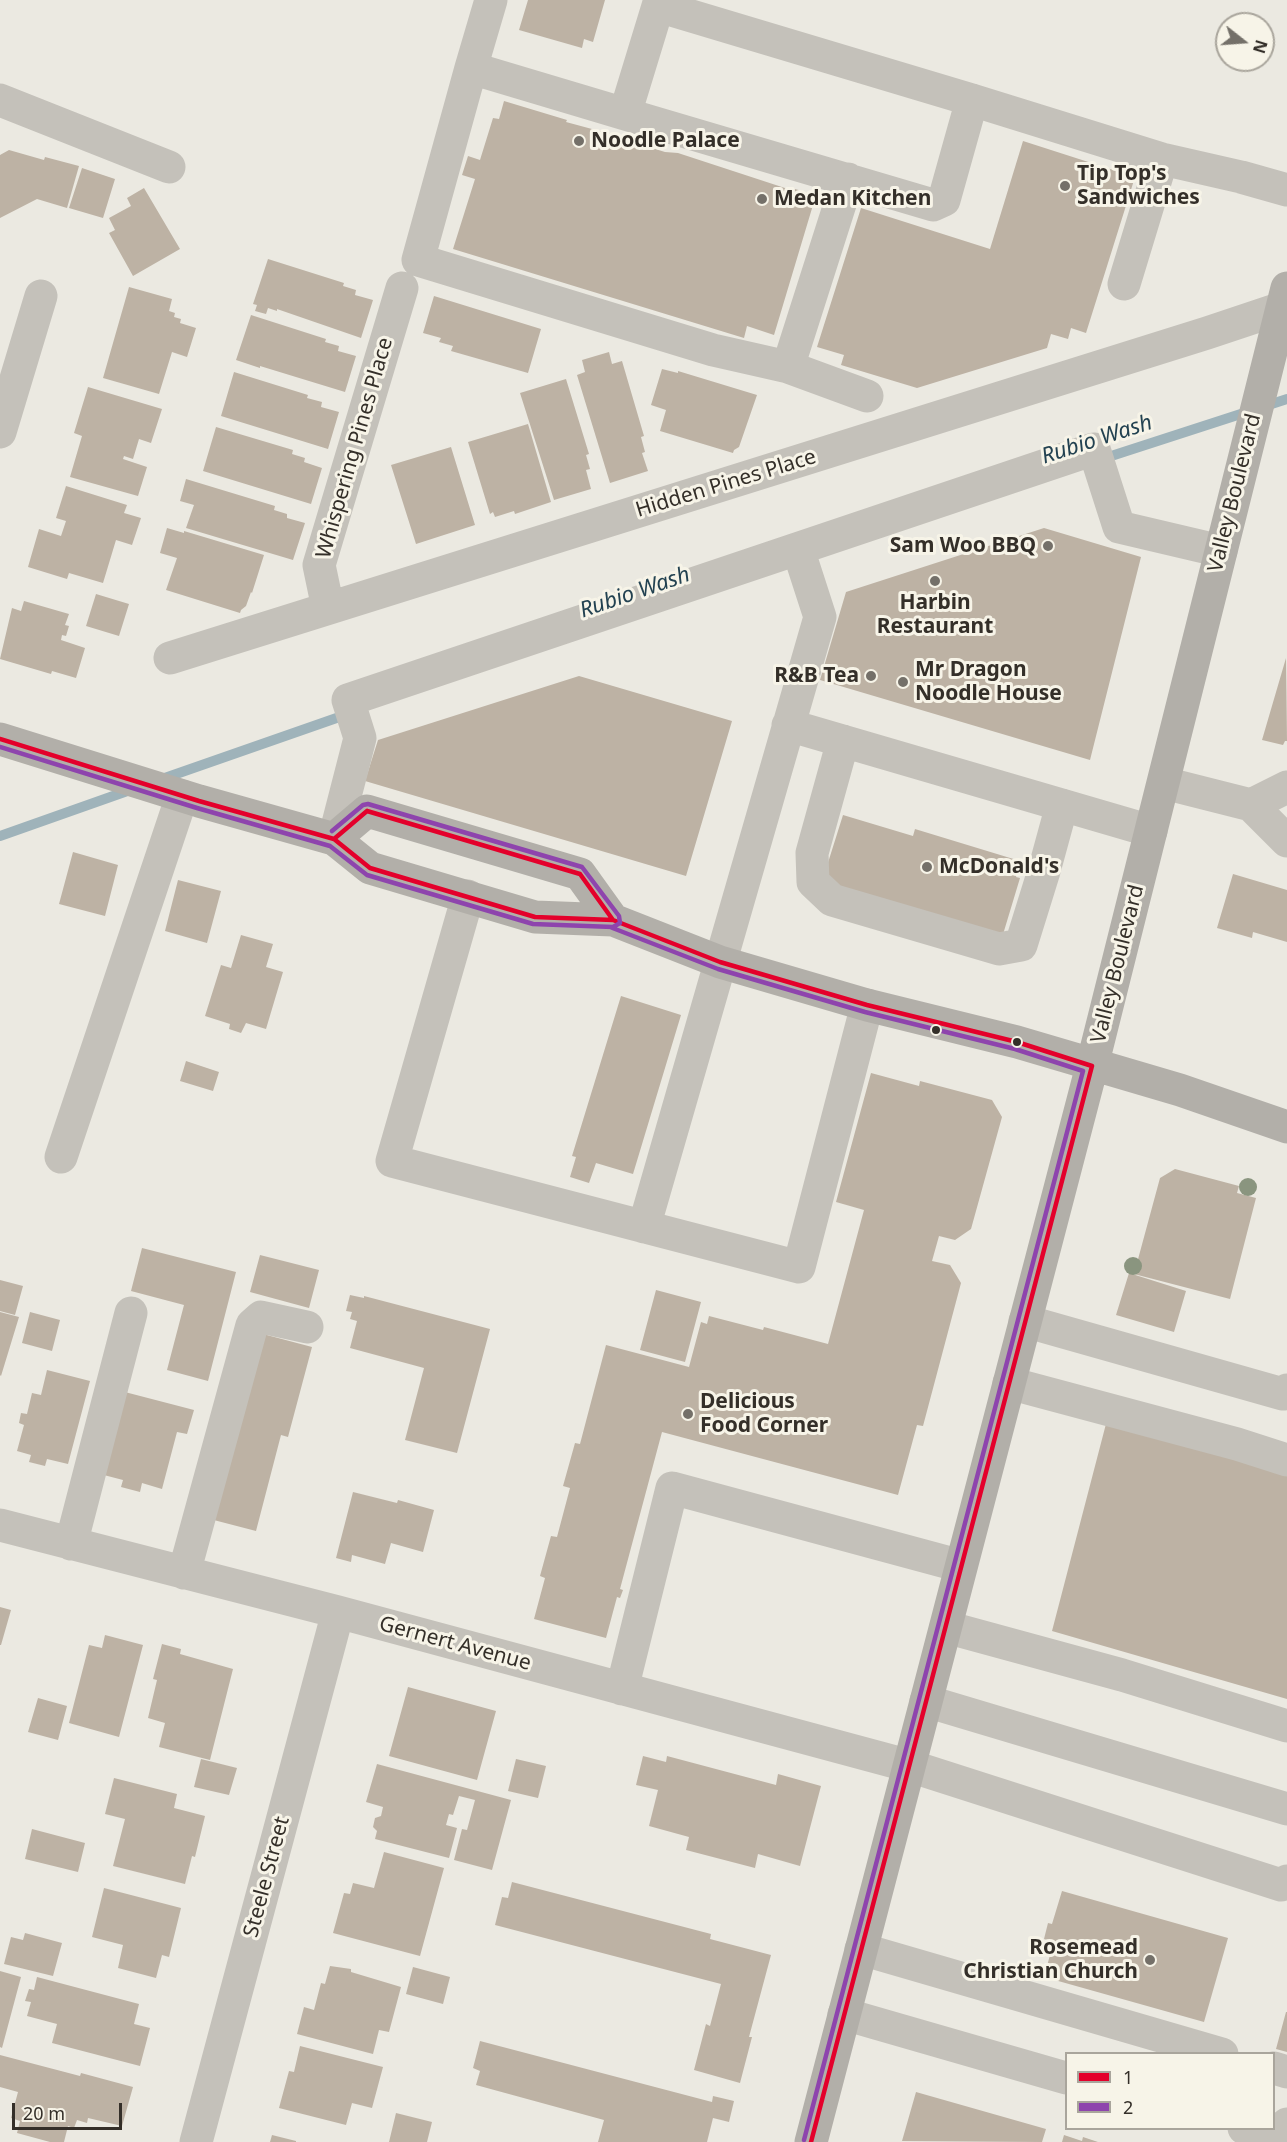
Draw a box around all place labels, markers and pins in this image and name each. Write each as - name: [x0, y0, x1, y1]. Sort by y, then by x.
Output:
- place label: Noodle Palace: [591, 128, 740, 154]
- marker: Noodle Palace: [572, 134, 586, 148]
- place label: Tip Top's Sandwiches: [1077, 161, 1200, 211]
- marker: Tip Top's Sandwiches: [1058, 179, 1072, 193]
- place label: Medan Kitchen: [774, 186, 931, 212]
- marker: Medan Kitchen: [755, 192, 769, 206]
- place label: Sam Woo BBQ: [890, 533, 1036, 559]
- marker: Sam Woo BBQ: [1041, 539, 1055, 553]
- marker: Harbin Restaurant: [928, 574, 942, 588]
- place label: Harbin Restaurant: [877, 590, 993, 640]
- place label: Mr Dragon Noodle House: [915, 657, 1062, 707]
- place label: R&B Tea: [774, 663, 859, 689]
- marker: R&B Tea: [864, 669, 878, 683]
- marker: Mr Dragon Noodle House: [896, 675, 910, 689]
- place label: McDonald's: [939, 854, 1059, 880]
- marker: McDonald's: [920, 860, 934, 874]
- unlabelled marker: [930, 1024, 942, 1036]
- unlabelled marker: [1011, 1036, 1023, 1048]
- place label: Delicious Food Corner: [700, 1389, 828, 1439]
- marker: Delicious Food Corner: [681, 1407, 695, 1421]
- place label: Rosemead Christian Church: [963, 1935, 1138, 1985]
- marker: Rosemead Christian Church: [1143, 1953, 1157, 1967]

